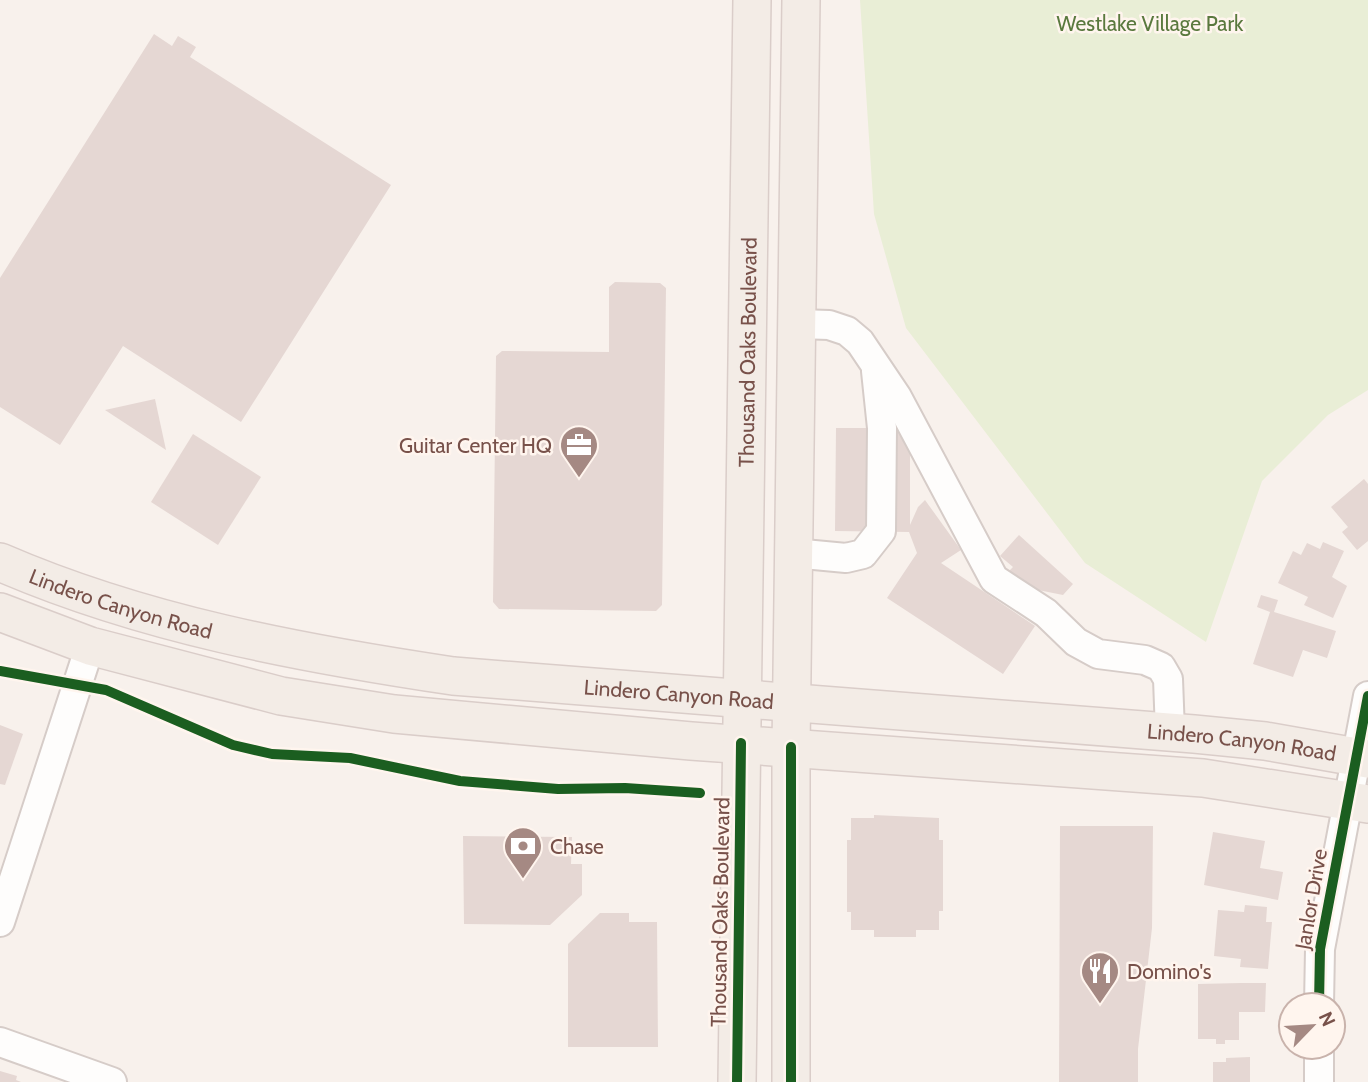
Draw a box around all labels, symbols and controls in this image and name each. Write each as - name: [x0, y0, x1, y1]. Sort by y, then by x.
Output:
- park label: Westlake Village Park: [1057, 11, 1244, 36]
- street label: Thousand Oaks Boulevard: [733, 237, 761, 467]
- office icon: Guitar Center HQ: [558, 424, 600, 479]
- place label: Guitar Center HQ: [399, 433, 552, 458]
- street label: Lindero Canyon Road: [26, 563, 215, 643]
- street label: Lindero Canyon Road: [583, 674, 775, 714]
- street label: Lindero Canyon Road: [1146, 718, 1338, 766]
- street label: Thousand Oaks Boulevard: [705, 797, 735, 1027]
- bank icon: Chase: [502, 825, 544, 880]
- place label: Chase: [550, 834, 604, 859]
- street label: Janlor Drive: [1290, 846, 1332, 952]
- restaurant icon: Domino's: [1079, 950, 1121, 1005]
- place label: Domino's: [1127, 959, 1212, 984]
- north arrow: [1277, 991, 1347, 1061]
- text: N: [1314, 1008, 1340, 1030]

